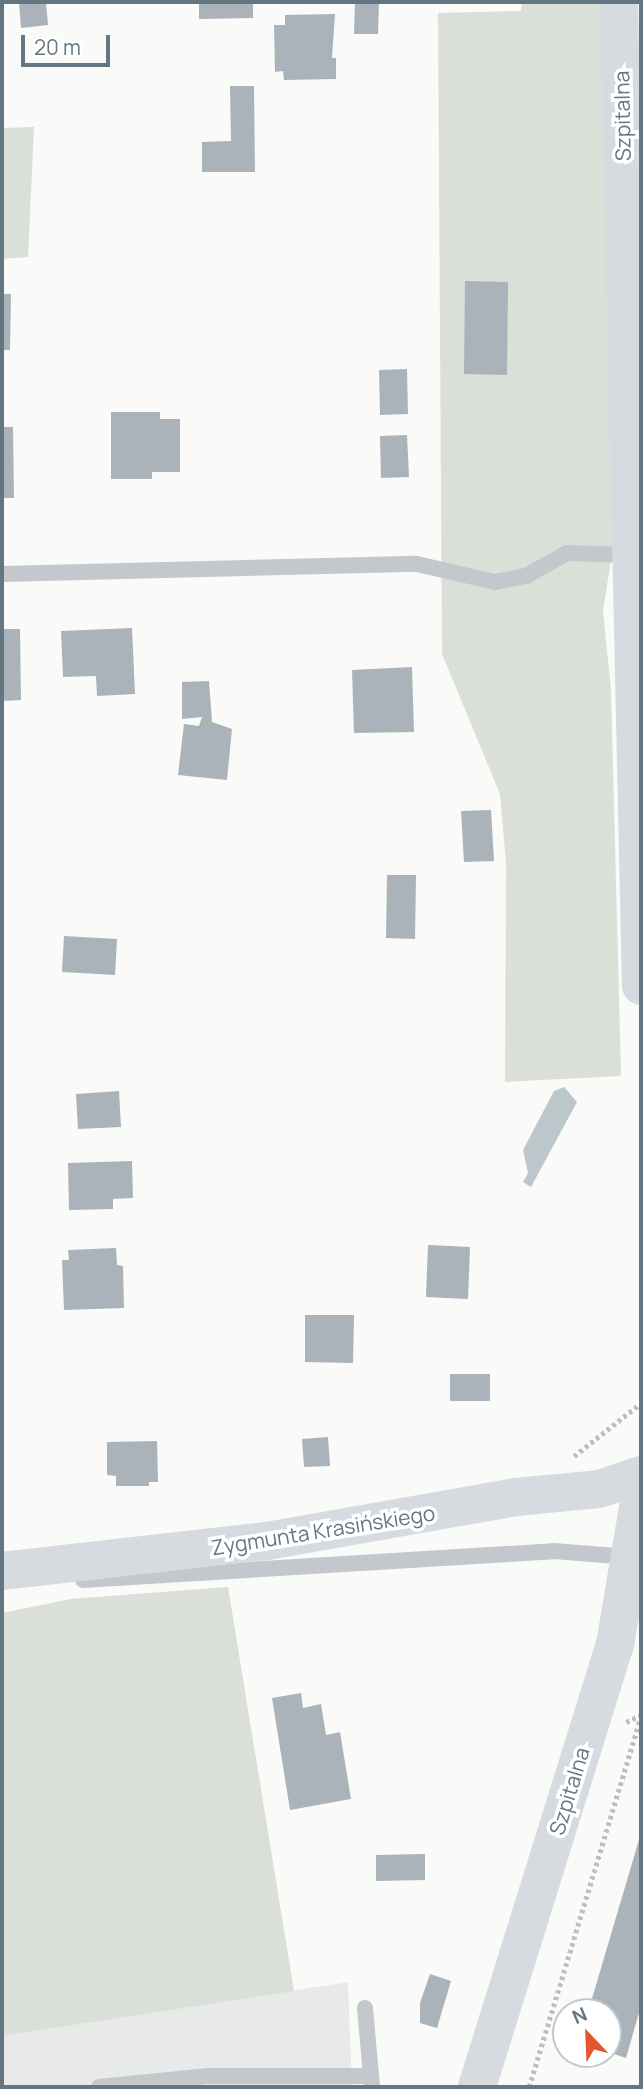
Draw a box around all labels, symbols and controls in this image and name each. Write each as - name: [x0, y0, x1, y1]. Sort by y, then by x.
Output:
- scale bar: [24, 21, 114, 65]
- text: 20 m: [34, 33, 81, 61]
- street label: Szpitalna: [609, 71, 635, 161]
- street label: Zygmunta Krasińskiego: [209, 1500, 437, 1560]
- street label: Szpitalna: [544, 1744, 594, 1838]
- north arrow: [552, 1998, 622, 2068]
- text: N: [568, 2001, 591, 2030]

